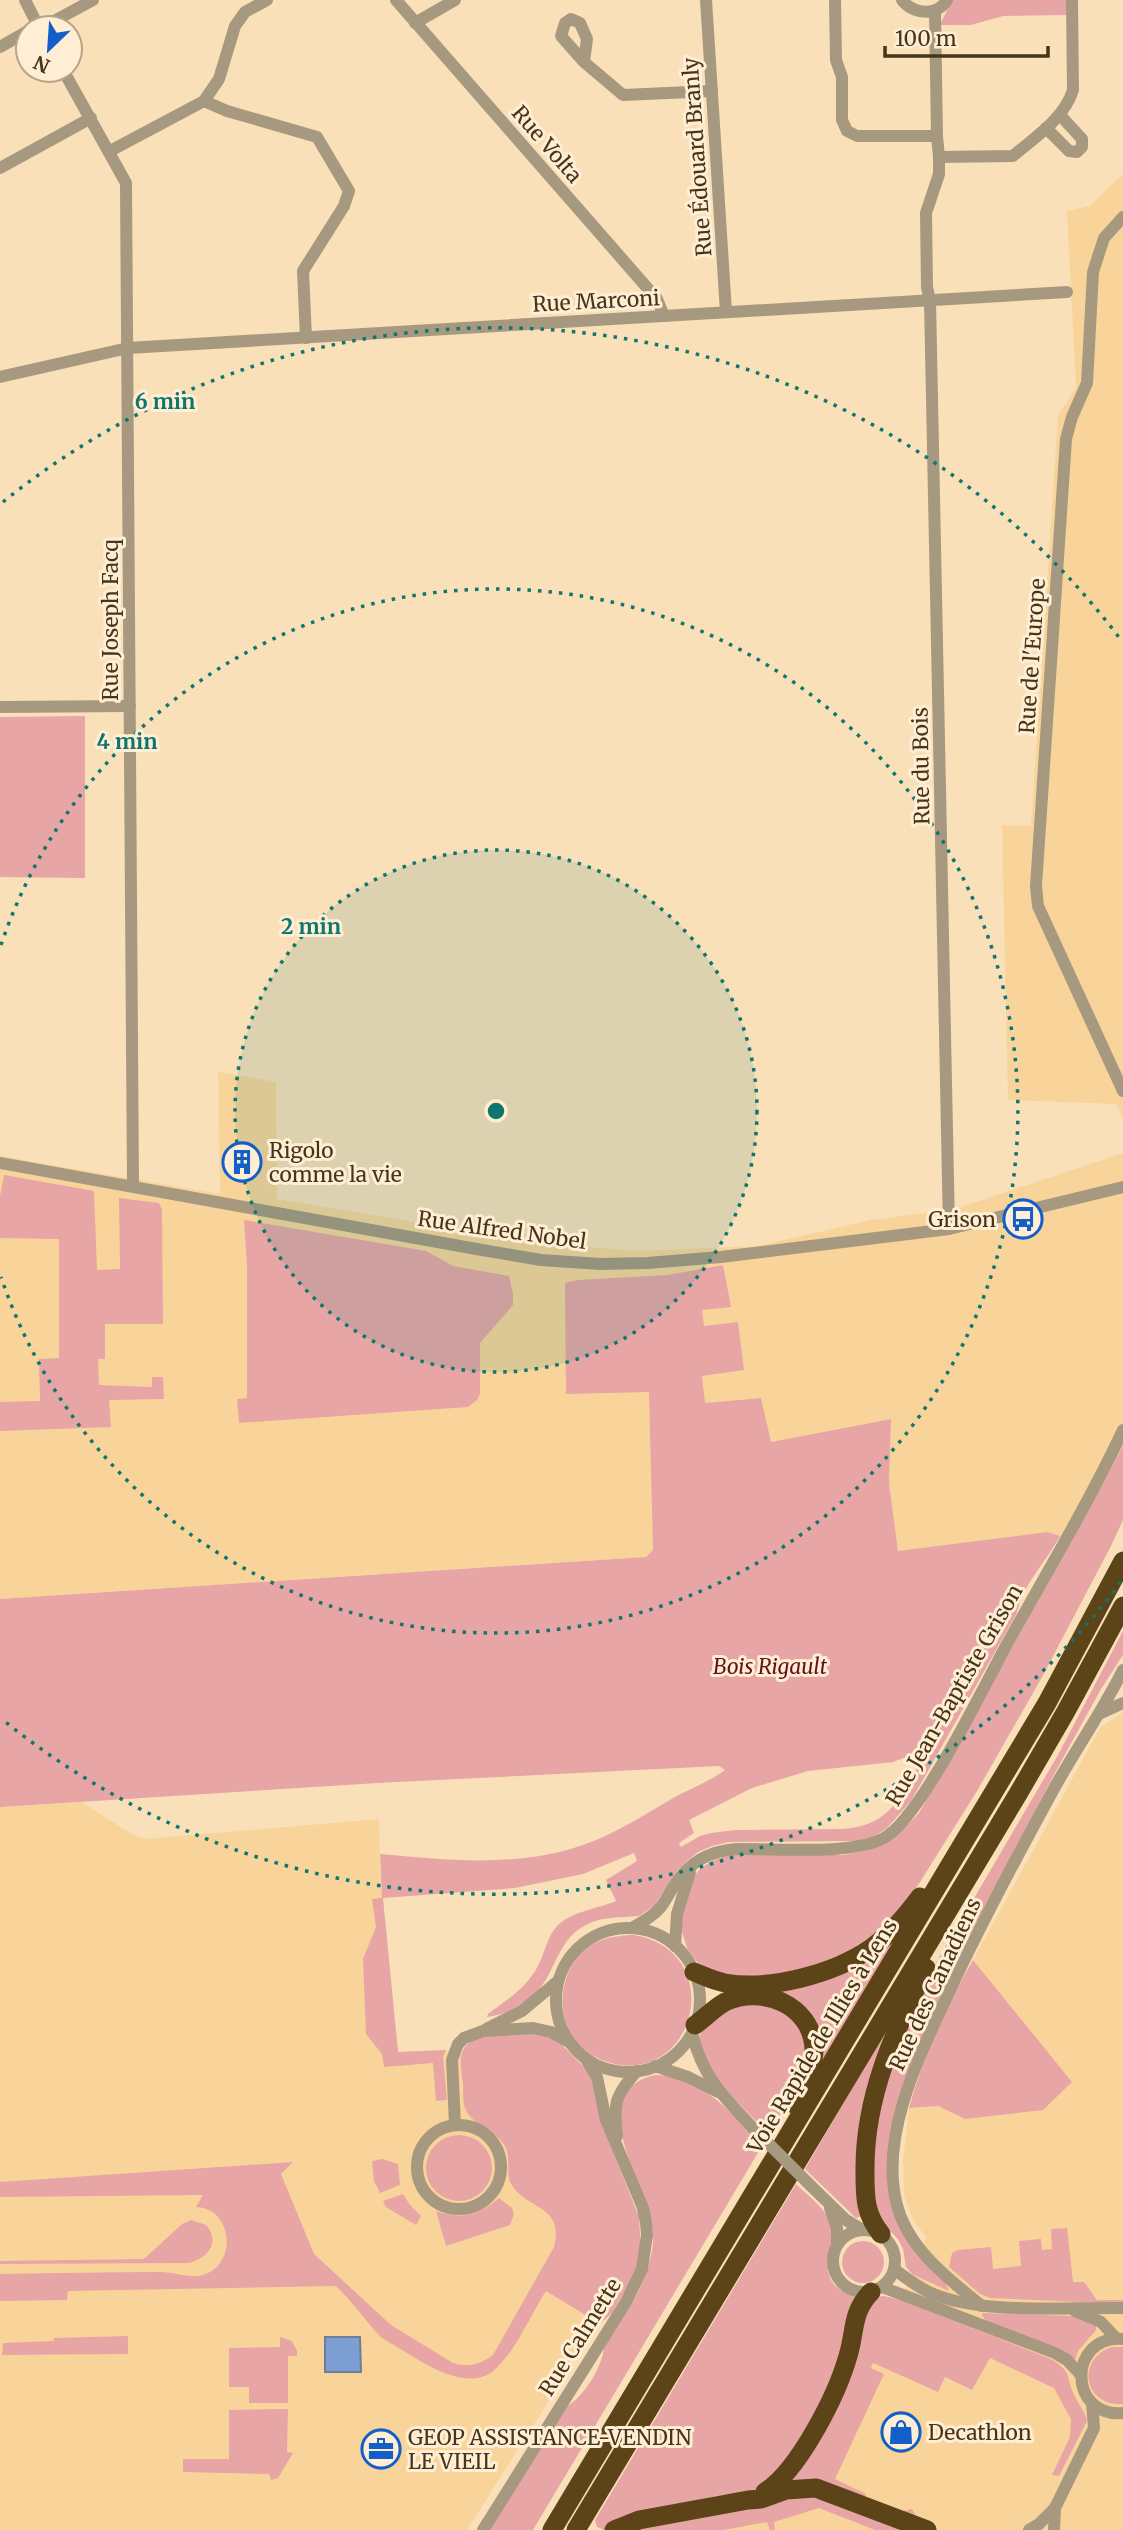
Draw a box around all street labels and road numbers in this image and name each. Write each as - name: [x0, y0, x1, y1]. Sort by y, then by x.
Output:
- street label: Rue Édouard Branly: [676, 56, 717, 257]
- street label: Rue Volta: [506, 100, 588, 188]
- street label: Rue Marconi: [532, 284, 661, 318]
- street label: Rue Joseph Facq: [97, 539, 124, 701]
- street label: Rue de l'Europe: [1013, 577, 1051, 735]
- street label: Rue du Bois: [906, 707, 936, 825]
- street label: Rue Alfred Nobel: [416, 1205, 589, 1255]
- street label: Rue Jean-Baptiste Grison: [880, 1579, 1029, 1811]
- street label: Rue des Canadiens: [883, 1893, 987, 2075]
- street label: Voie Rapide de Illies à Lens: [741, 1914, 903, 2159]
- street label: Rue Calmette: [533, 2273, 627, 2401]

